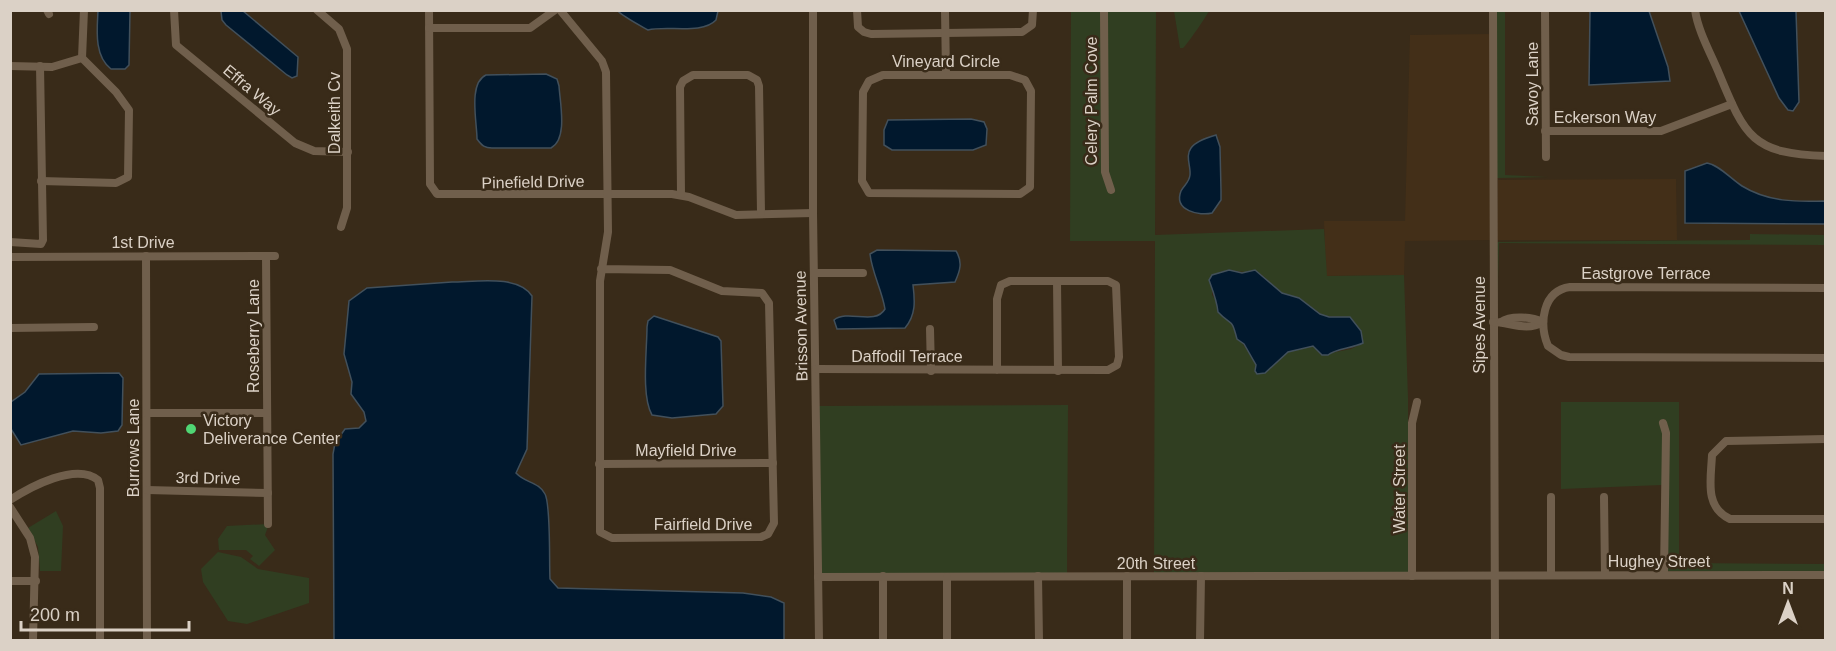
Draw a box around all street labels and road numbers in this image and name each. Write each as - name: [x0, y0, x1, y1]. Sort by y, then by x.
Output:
- street label: Celery Palm Cove: [1083, 36, 1100, 165]
- street label: Savoy Lane: [1524, 42, 1541, 126]
- street label: Vineyard Circle: [892, 53, 1000, 70]
- street label: Effra Way: [220, 61, 284, 119]
- street label: Dalkeith Cv: [326, 72, 343, 154]
- street label: Eckerson Way: [1554, 109, 1656, 126]
- street label: Pinefield Drive: [481, 173, 585, 191]
- street label: 1st Drive: [111, 234, 175, 251]
- street label: Eastgrove Terrace: [1581, 265, 1711, 282]
- street label: Brisson Avenue: [792, 270, 810, 382]
- street label: Sipes Avenue: [1471, 276, 1488, 374]
- street label: Roseberry Lane: [245, 279, 262, 393]
- street label: Daffodil Terrace: [851, 348, 963, 365]
- street label: Burrows Lane: [125, 399, 142, 497]
- street label: Mayfield Drive: [635, 442, 737, 459]
- street label: Water Street: [1391, 444, 1408, 534]
- street label: 3rd Drive: [175, 469, 241, 487]
- street label: Fairfield Drive: [654, 516, 752, 533]
- street label: Hughey Street: [1608, 553, 1711, 570]
- street label: 20th Street: [1117, 555, 1196, 572]

